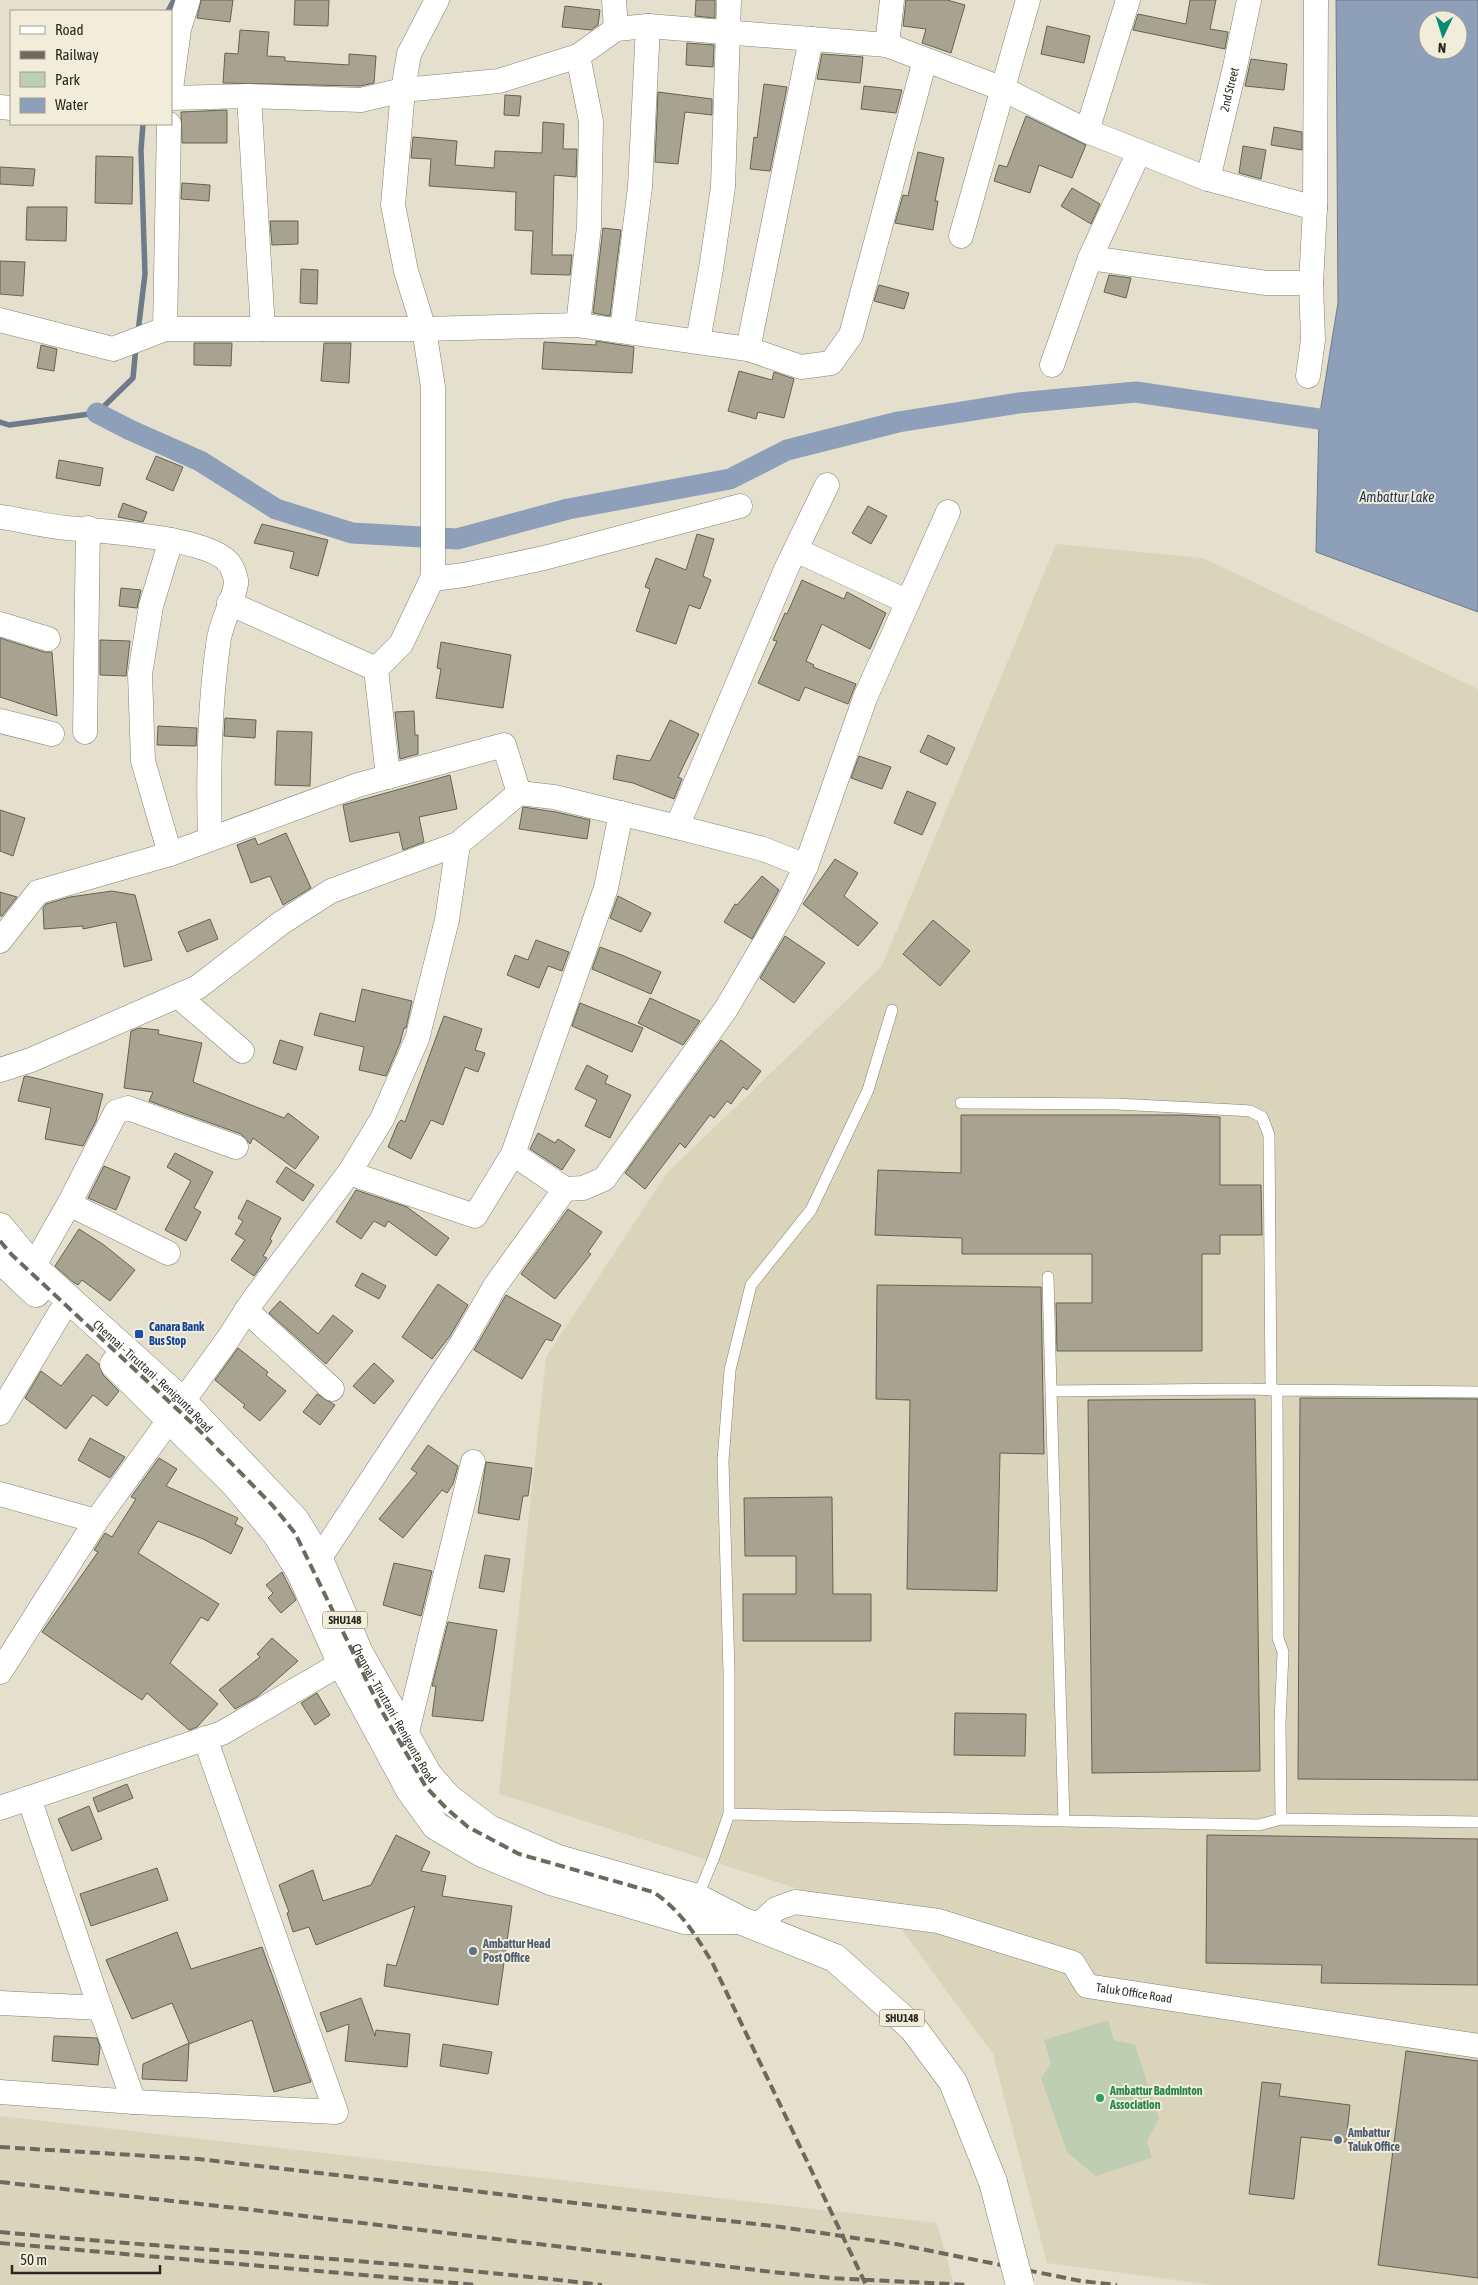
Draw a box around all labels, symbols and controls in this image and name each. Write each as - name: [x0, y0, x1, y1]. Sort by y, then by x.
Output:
- legend: [10, 10, 172, 125]
- north arrow: [1418, 10, 1468, 60]
- text: Road: [55, 21, 84, 38]
- text: N: [1437, 40, 1447, 56]
- text: Railway: [55, 46, 99, 63]
- street label: 2nd Street: [1217, 65, 1242, 113]
- text: Park: [55, 71, 80, 88]
- text: Water: [55, 96, 88, 113]
- water label: Ambattur Lake: [1358, 489, 1435, 505]
- street label: Chennai - Tiruttani - Renigunta Road: [90, 1317, 215, 1435]
- place label: Canara Bank Bus Stop: [149, 1320, 205, 1348]
- marker: Canara Bank Bus Stop: [133, 1328, 145, 1340]
- road number: SHU148: [322, 1612, 368, 1628]
- street label: Chennai - Tiruttani - Renigunta Road: [349, 1642, 439, 1786]
- place label: Ambattur Head Post Office: [482, 1937, 551, 1965]
- marker: Ambattur Head Post Office: [467, 1945, 479, 1957]
- street label: Taluk Office Road: [1095, 1980, 1173, 2006]
- road number: SHU148: [880, 2010, 924, 2026]
- place label: Ambattur Badminton Association: [1109, 2084, 1203, 2112]
- marker: Ambattur Badminton Association: [1094, 2092, 1106, 2104]
- place label: Ambattur Taluk Office: [1347, 2126, 1401, 2154]
- marker: Ambattur Taluk Office: [1332, 2134, 1344, 2146]
- scale bar: [12, 2242, 160, 2274]
- text: 50 m: [20, 2251, 47, 2268]

